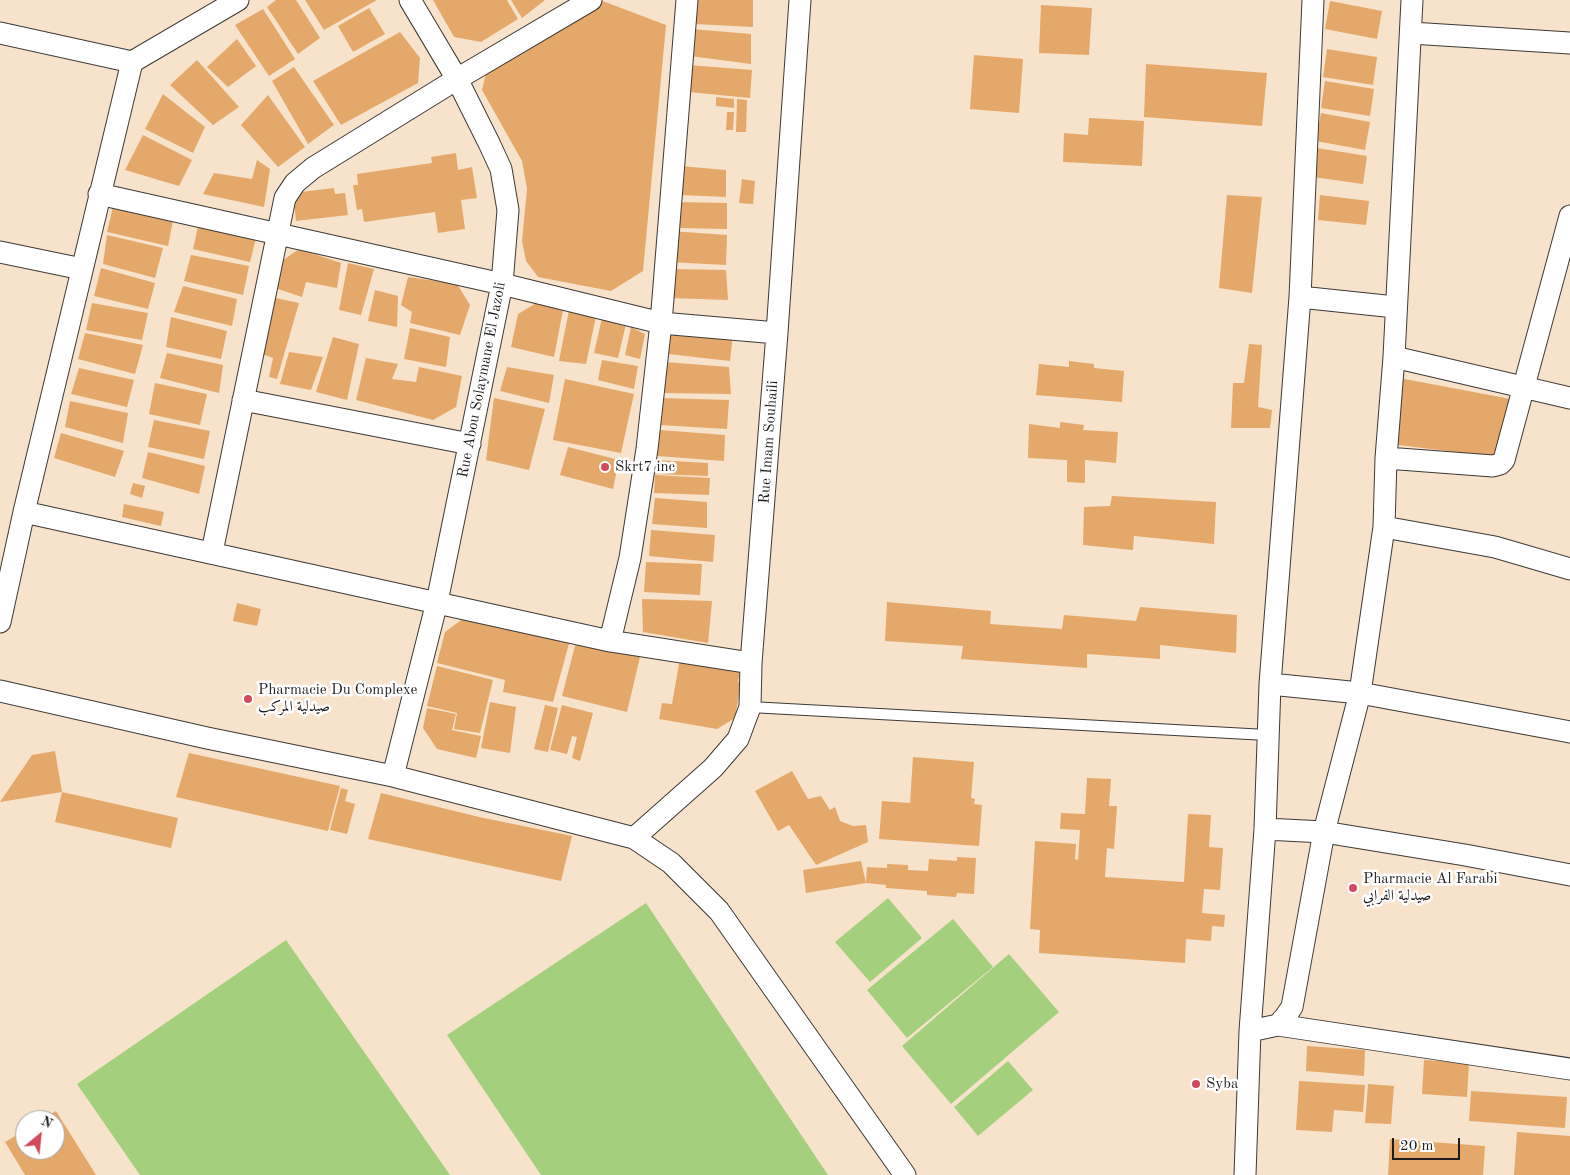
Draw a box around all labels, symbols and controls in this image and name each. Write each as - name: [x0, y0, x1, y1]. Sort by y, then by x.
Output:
- street label: Rue Abou Solaymane El Jazoli: [454, 280, 510, 480]
- street label: Rue Imam Souhaili: [756, 380, 782, 504]
- place label: Skrt7 inc: [615, 458, 675, 476]
- marker: Skrt7 inc: [599, 461, 611, 473]
- place label: Pharmacie Du Complexe صيدلية المركب: [258, 681, 417, 716]
- marker: Pharmacie Du Complexe صيدلية المركب: [242, 693, 254, 705]
- place label: Pharmacie Al Farabi صيدلية الفرابي: [1363, 870, 1498, 905]
- marker: Pharmacie Al Farabi صيدلية الفرابي: [1347, 882, 1359, 894]
- place label: Syba: [1206, 1075, 1238, 1093]
- marker: Syba: [1190, 1078, 1202, 1090]
- north arrow: [15, 1110, 65, 1160]
- text: N: [39, 1114, 55, 1131]
- scale bar: [1395, 1128, 1462, 1160]
- text: 20 m: [1400, 1139, 1434, 1154]

